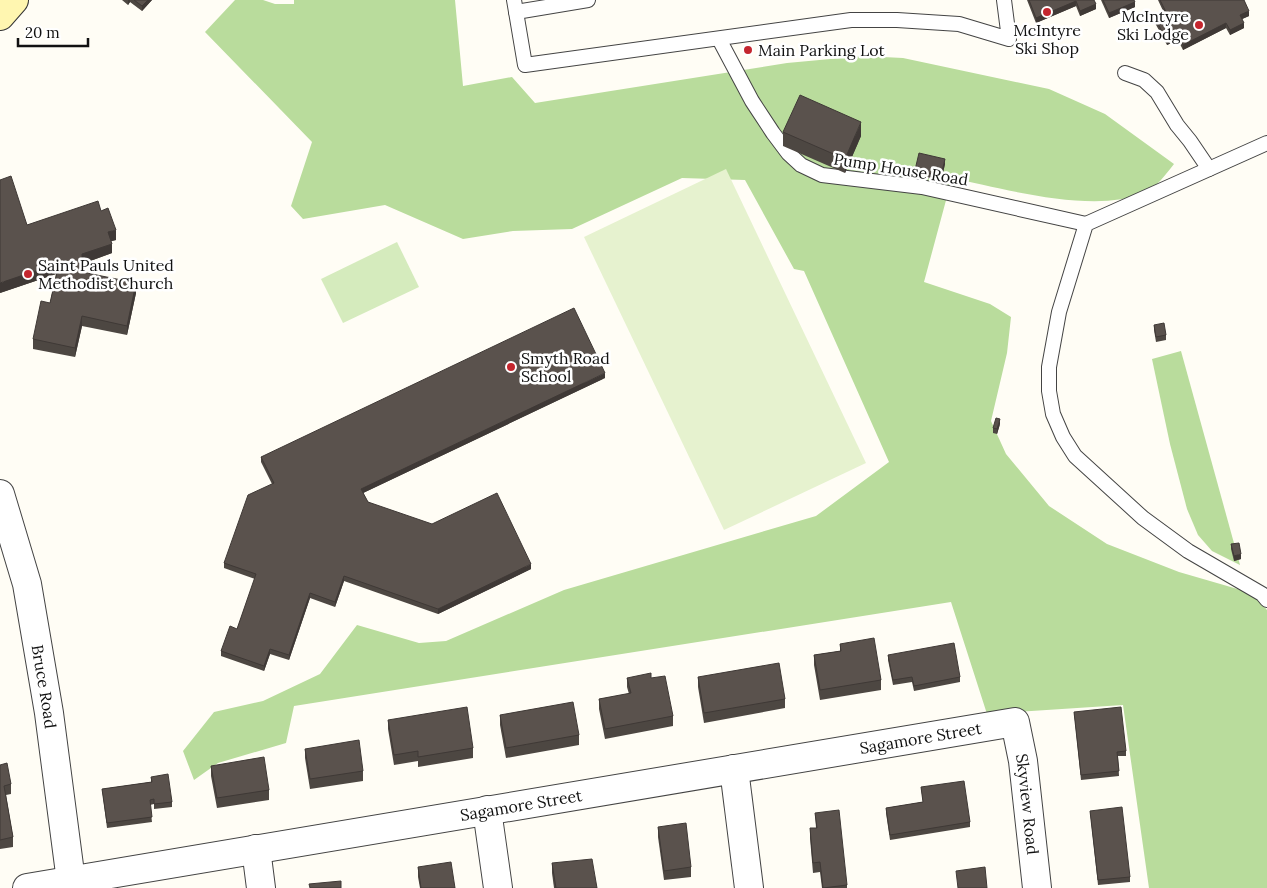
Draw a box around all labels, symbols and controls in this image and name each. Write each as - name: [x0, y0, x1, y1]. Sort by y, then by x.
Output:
- marker: McIntyre Ski Shop: [1041, 6, 1053, 18]
- place label: McIntyre Ski Lodge: [1117, 6, 1189, 44]
- scale bar: [18, 15, 88, 47]
- marker: McIntyre Ski Lodge: [1193, 19, 1205, 31]
- place label: McIntyre Ski Shop: [1013, 20, 1081, 58]
- text: 20 m: [25, 23, 60, 42]
- place label: Main Parking Lot: [758, 40, 886, 60]
- marker: Main Parking Lot: [742, 44, 754, 56]
- street label: Pump House Road: [832, 149, 970, 190]
- place label: Saint Pauls United Methodist Church: [38, 255, 174, 293]
- marker: Saint Pauls United Methodist Church: [22, 268, 34, 280]
- place label: Smyth Road School: [521, 348, 610, 386]
- marker: Smyth Road School: [505, 361, 517, 373]
- street label: Bruce Road: [28, 643, 61, 730]
- street label: Sagamore Street: [858, 718, 984, 758]
- street label: Skyview Road: [1012, 752, 1043, 856]
- street label: Sagamore Street: [459, 785, 584, 825]

